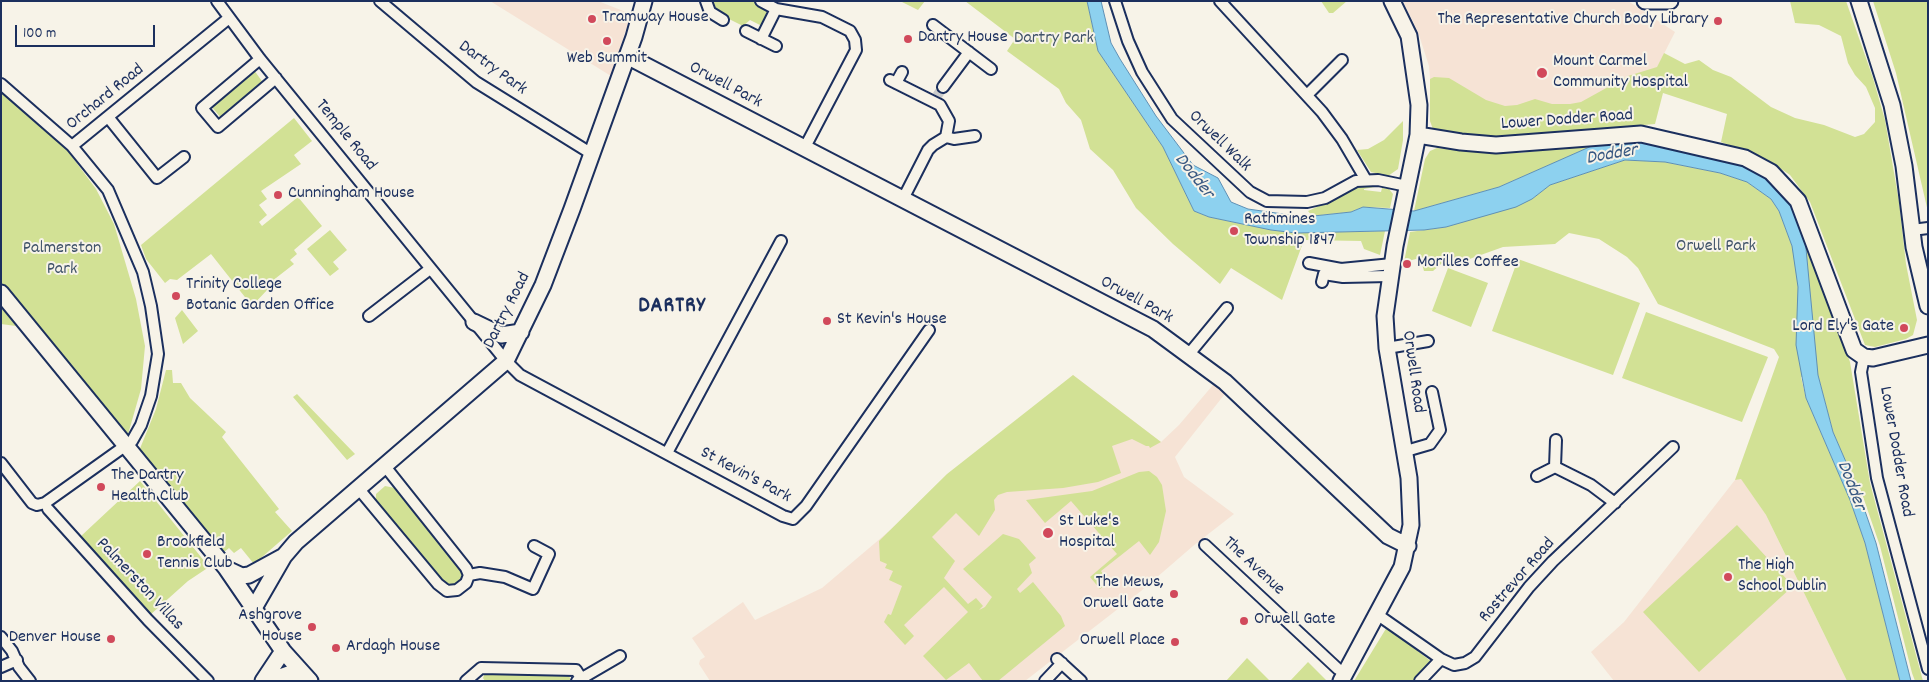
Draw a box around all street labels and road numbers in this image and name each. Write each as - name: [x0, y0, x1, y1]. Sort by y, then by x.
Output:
- street label: Dartry Park: [453, 37, 531, 101]
- street label: Orwell Park: [685, 58, 765, 114]
- street label: Orchard Road: [63, 60, 149, 136]
- street label: Temple Road: [310, 96, 380, 176]
- street label: Lower Dodder Road: [1500, 106, 1634, 136]
- street label: Orwell Walk: [1183, 107, 1255, 177]
- street label: Dartry Road: [480, 269, 536, 353]
- street label: Orwell Park: [1096, 272, 1176, 330]
- street label: Orwell Road: [1396, 329, 1428, 415]
- street label: Lower Dodder Road: [1873, 385, 1917, 519]
- street label: St Kevin's Park: [696, 443, 794, 509]
- street label: The Avenue: [1218, 533, 1288, 601]
- street label: Palmerston Villas: [90, 534, 188, 636]
- street label: Rostrevor Road: [1475, 534, 1561, 628]

